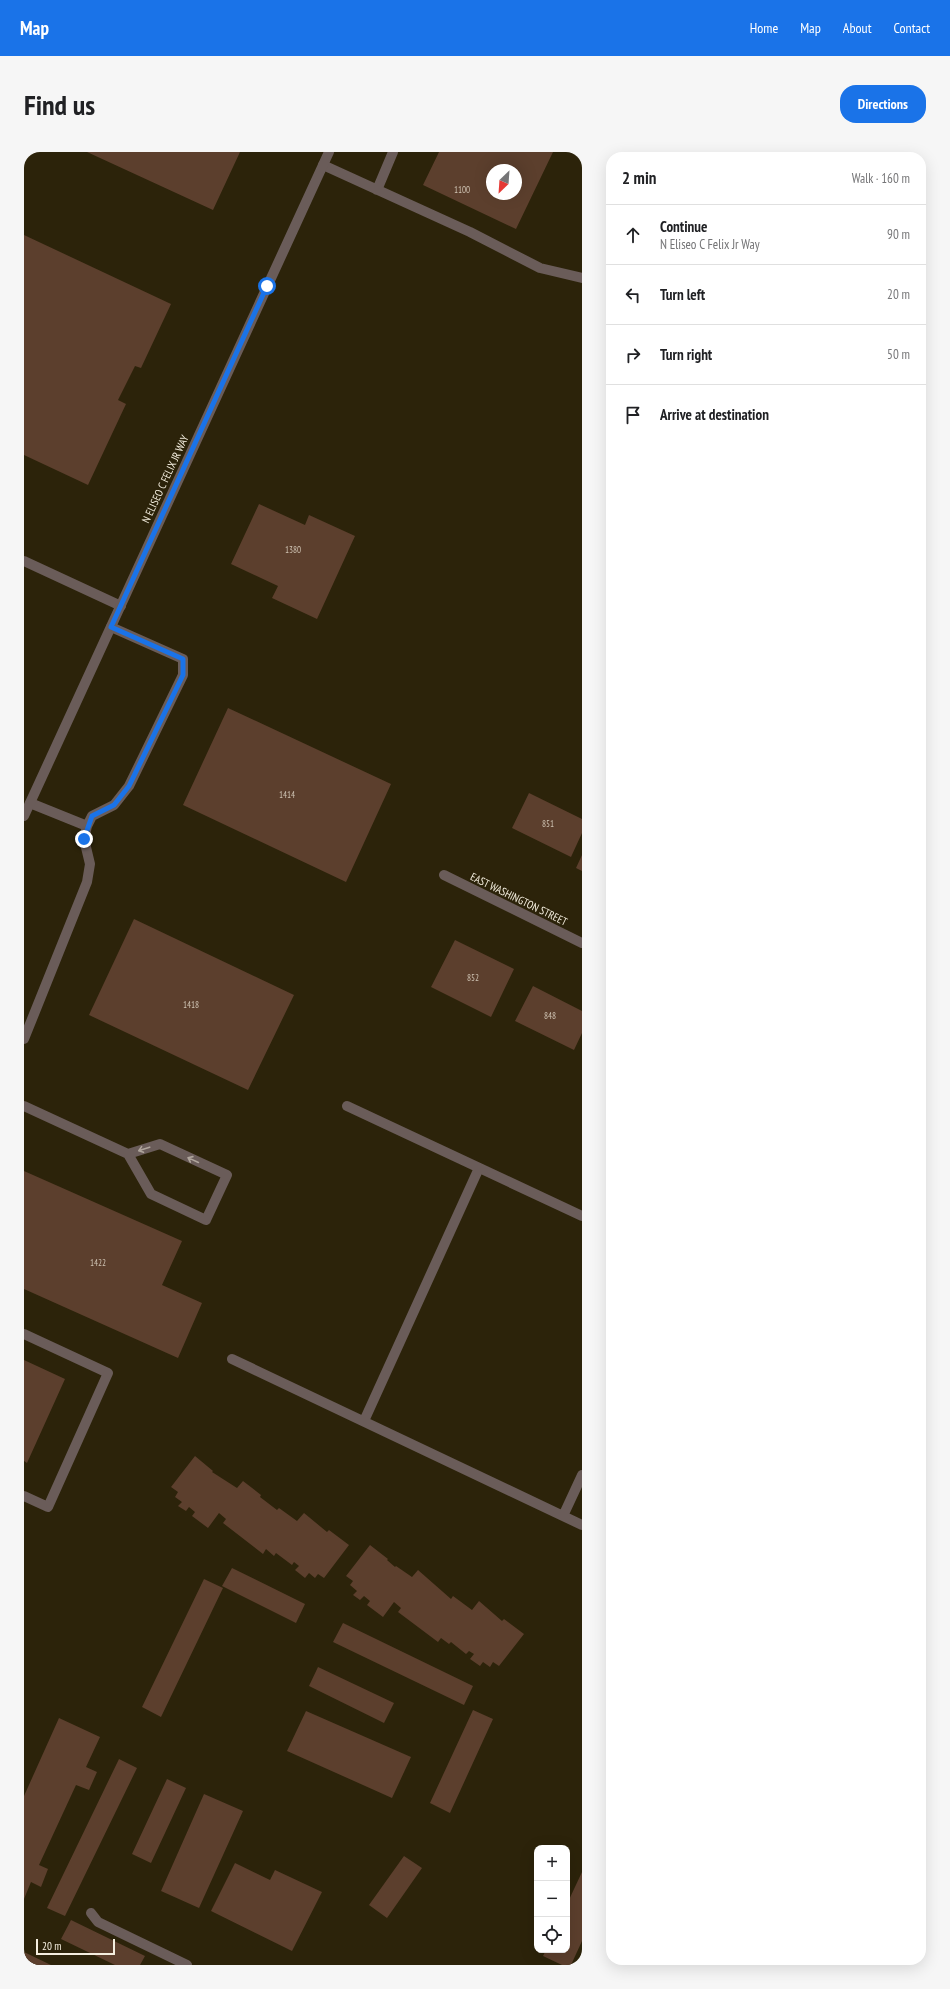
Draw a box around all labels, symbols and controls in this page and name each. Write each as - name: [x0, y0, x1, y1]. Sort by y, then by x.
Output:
- text: Map: [20, 16, 49, 40]
- text: Home: [750, 19, 778, 37]
- text: Map: [800, 19, 821, 37]
- text: About: [843, 19, 872, 37]
- text: Contact: [894, 19, 930, 37]
- button: Directions: [840, 85, 926, 123]
- text: Find us: [24, 86, 95, 123]
- north arrow: [486, 164, 522, 200]
- text: 2 min: [622, 167, 656, 189]
- text: Walk · 160 m: [852, 170, 910, 187]
- house number: 1100: [454, 184, 470, 195]
- text: Continue: [660, 217, 707, 236]
- icon: ahead: [622, 224, 644, 246]
- text: 90 m: [887, 226, 910, 243]
- text: N Eliseo C Felix Jr Way: [660, 236, 760, 253]
- route start: [258, 277, 276, 295]
- icon: left: [622, 284, 644, 306]
- text: Turn left: [660, 285, 705, 304]
- text: 20 m: [887, 286, 910, 303]
- icon: right: [622, 344, 644, 366]
- text: Turn right: [660, 345, 712, 364]
- text: 50 m: [887, 346, 910, 363]
- icon: arrive: [622, 404, 644, 426]
- text: Arrive at destination: [660, 405, 769, 424]
- street label: N ELISEO C FELIX JR WAY: [138, 433, 192, 525]
- house number: 1380: [285, 544, 301, 555]
- house number: 1414: [279, 789, 295, 800]
- house number: 851: [542, 818, 554, 829]
- route end: [75, 830, 93, 848]
- street label: EAST WASHINGTON STREET: [468, 869, 570, 929]
- house number: 852: [467, 972, 479, 983]
- house number: 1418: [183, 999, 199, 1010]
- house number: 848: [544, 1010, 556, 1021]
- one-way arrow: [137, 1146, 150, 1153]
- one-way arrow: [187, 1156, 199, 1163]
- house number: 1422: [90, 1257, 106, 1268]
- map controls: [534, 1845, 570, 1953]
- button: +: [534, 1845, 570, 1881]
- button: −: [534, 1881, 570, 1917]
- button: locate: [534, 1917, 570, 1953]
- scale bar: [36, 1937, 115, 1956]
- text: 20 m: [42, 1939, 61, 1953]

